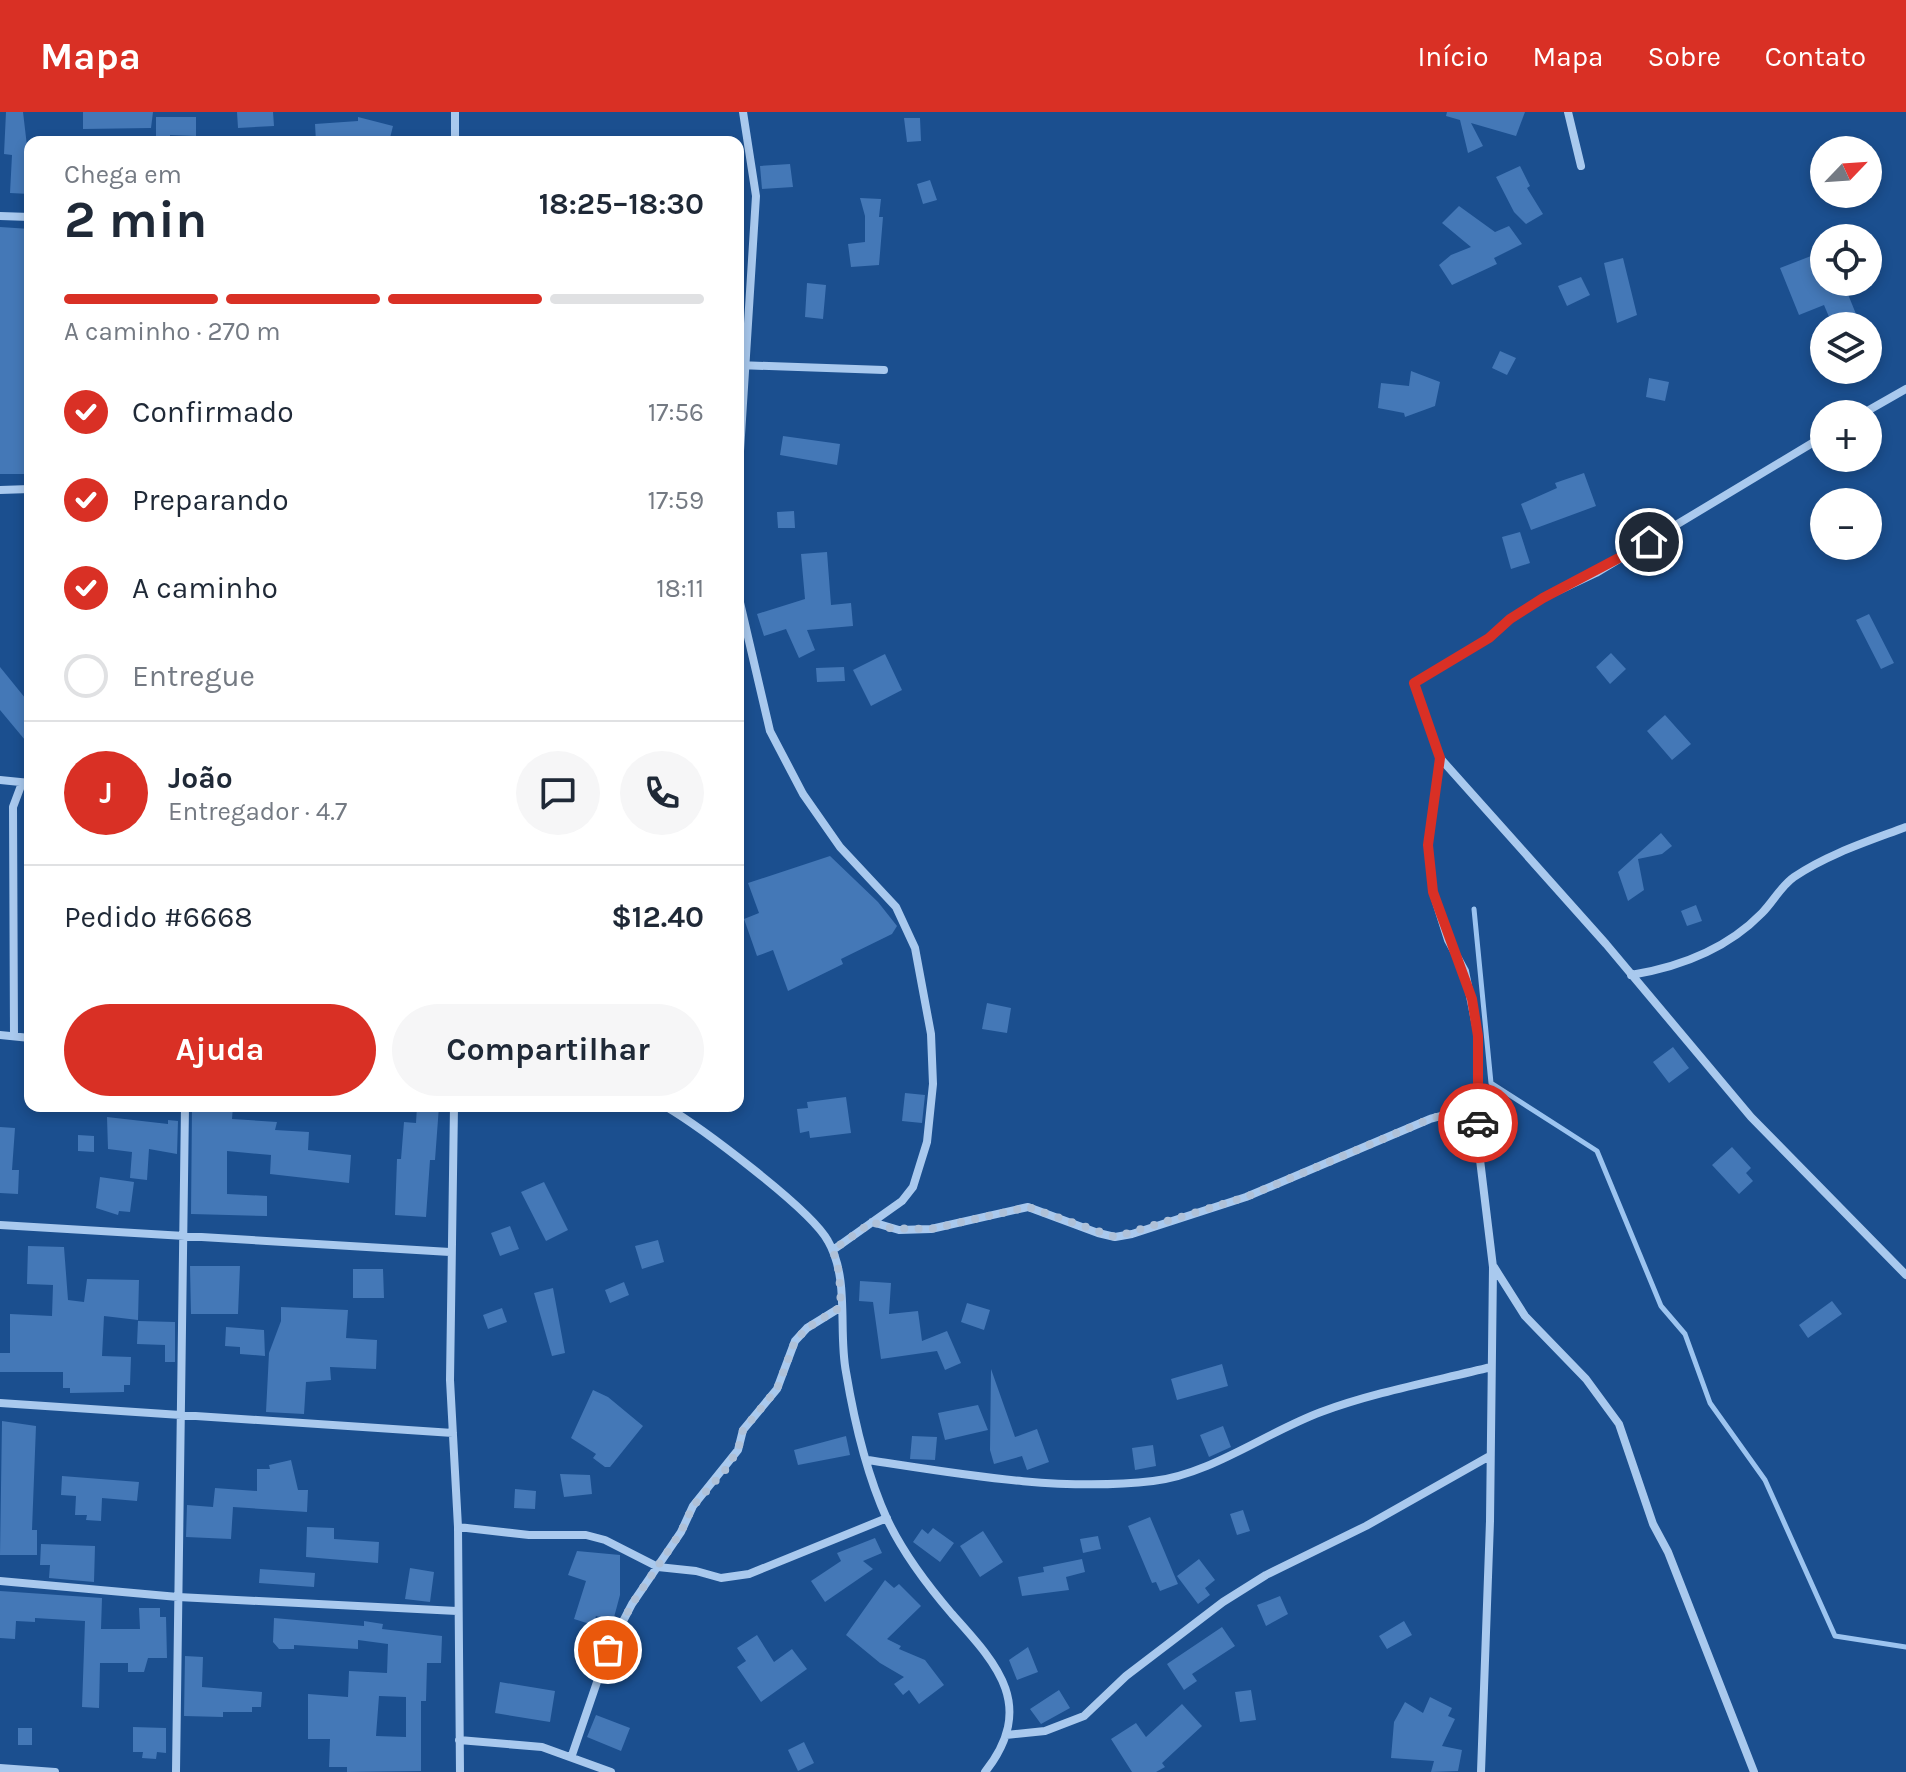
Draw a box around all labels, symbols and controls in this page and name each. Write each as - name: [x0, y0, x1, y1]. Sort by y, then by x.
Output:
- text: Mapa: [40, 34, 141, 79]
- text: Início: [1417, 40, 1489, 73]
- text: Mapa: [1533, 40, 1604, 73]
- text: Sobre: [1648, 40, 1721, 73]
- text: Contato: [1765, 40, 1866, 73]
- north arrow: [1810, 136, 1882, 208]
- map controls: [1810, 136, 1882, 560]
- text: Chega em: [64, 159, 182, 190]
- text: 18:25–18:30: [539, 186, 704, 222]
- text: 2 min: [64, 189, 207, 250]
- button: locate: [1810, 224, 1882, 296]
- button: layers: [1810, 312, 1882, 384]
- text: A caminho · 270 m: [64, 316, 281, 347]
- icon: check: [64, 390, 108, 434]
- text: Confirmado: [132, 394, 294, 430]
- text: 17:56: [648, 397, 704, 428]
- button: +: [1810, 400, 1882, 472]
- icon: check: [64, 478, 108, 522]
- text: Preparando: [132, 482, 289, 518]
- text: 17:59: [647, 485, 704, 516]
- button: −: [1810, 488, 1882, 560]
- pin: [1615, 508, 1683, 576]
- icon: home: [1627, 520, 1671, 564]
- icon: check: [64, 566, 108, 610]
- text: A caminho: [132, 570, 278, 606]
- text: 18:11: [656, 573, 704, 604]
- text: Entregue: [132, 658, 255, 694]
- button: chat: [516, 751, 600, 835]
- button: phone: [620, 751, 704, 835]
- text: João: [168, 760, 233, 796]
- text: J: [99, 775, 113, 811]
- text: Entregador · 4.7: [168, 796, 347, 827]
- text: Pedido #6668: [64, 899, 253, 935]
- text: $12.40: [611, 899, 704, 935]
- button: Ajuda: [64, 1004, 376, 1096]
- button: Compartilhar: [392, 1004, 704, 1096]
- courier: [1438, 1083, 1518, 1163]
- icon: car: [1456, 1101, 1500, 1145]
- pin: [574, 1616, 642, 1684]
- icon: bag: [586, 1628, 630, 1672]

